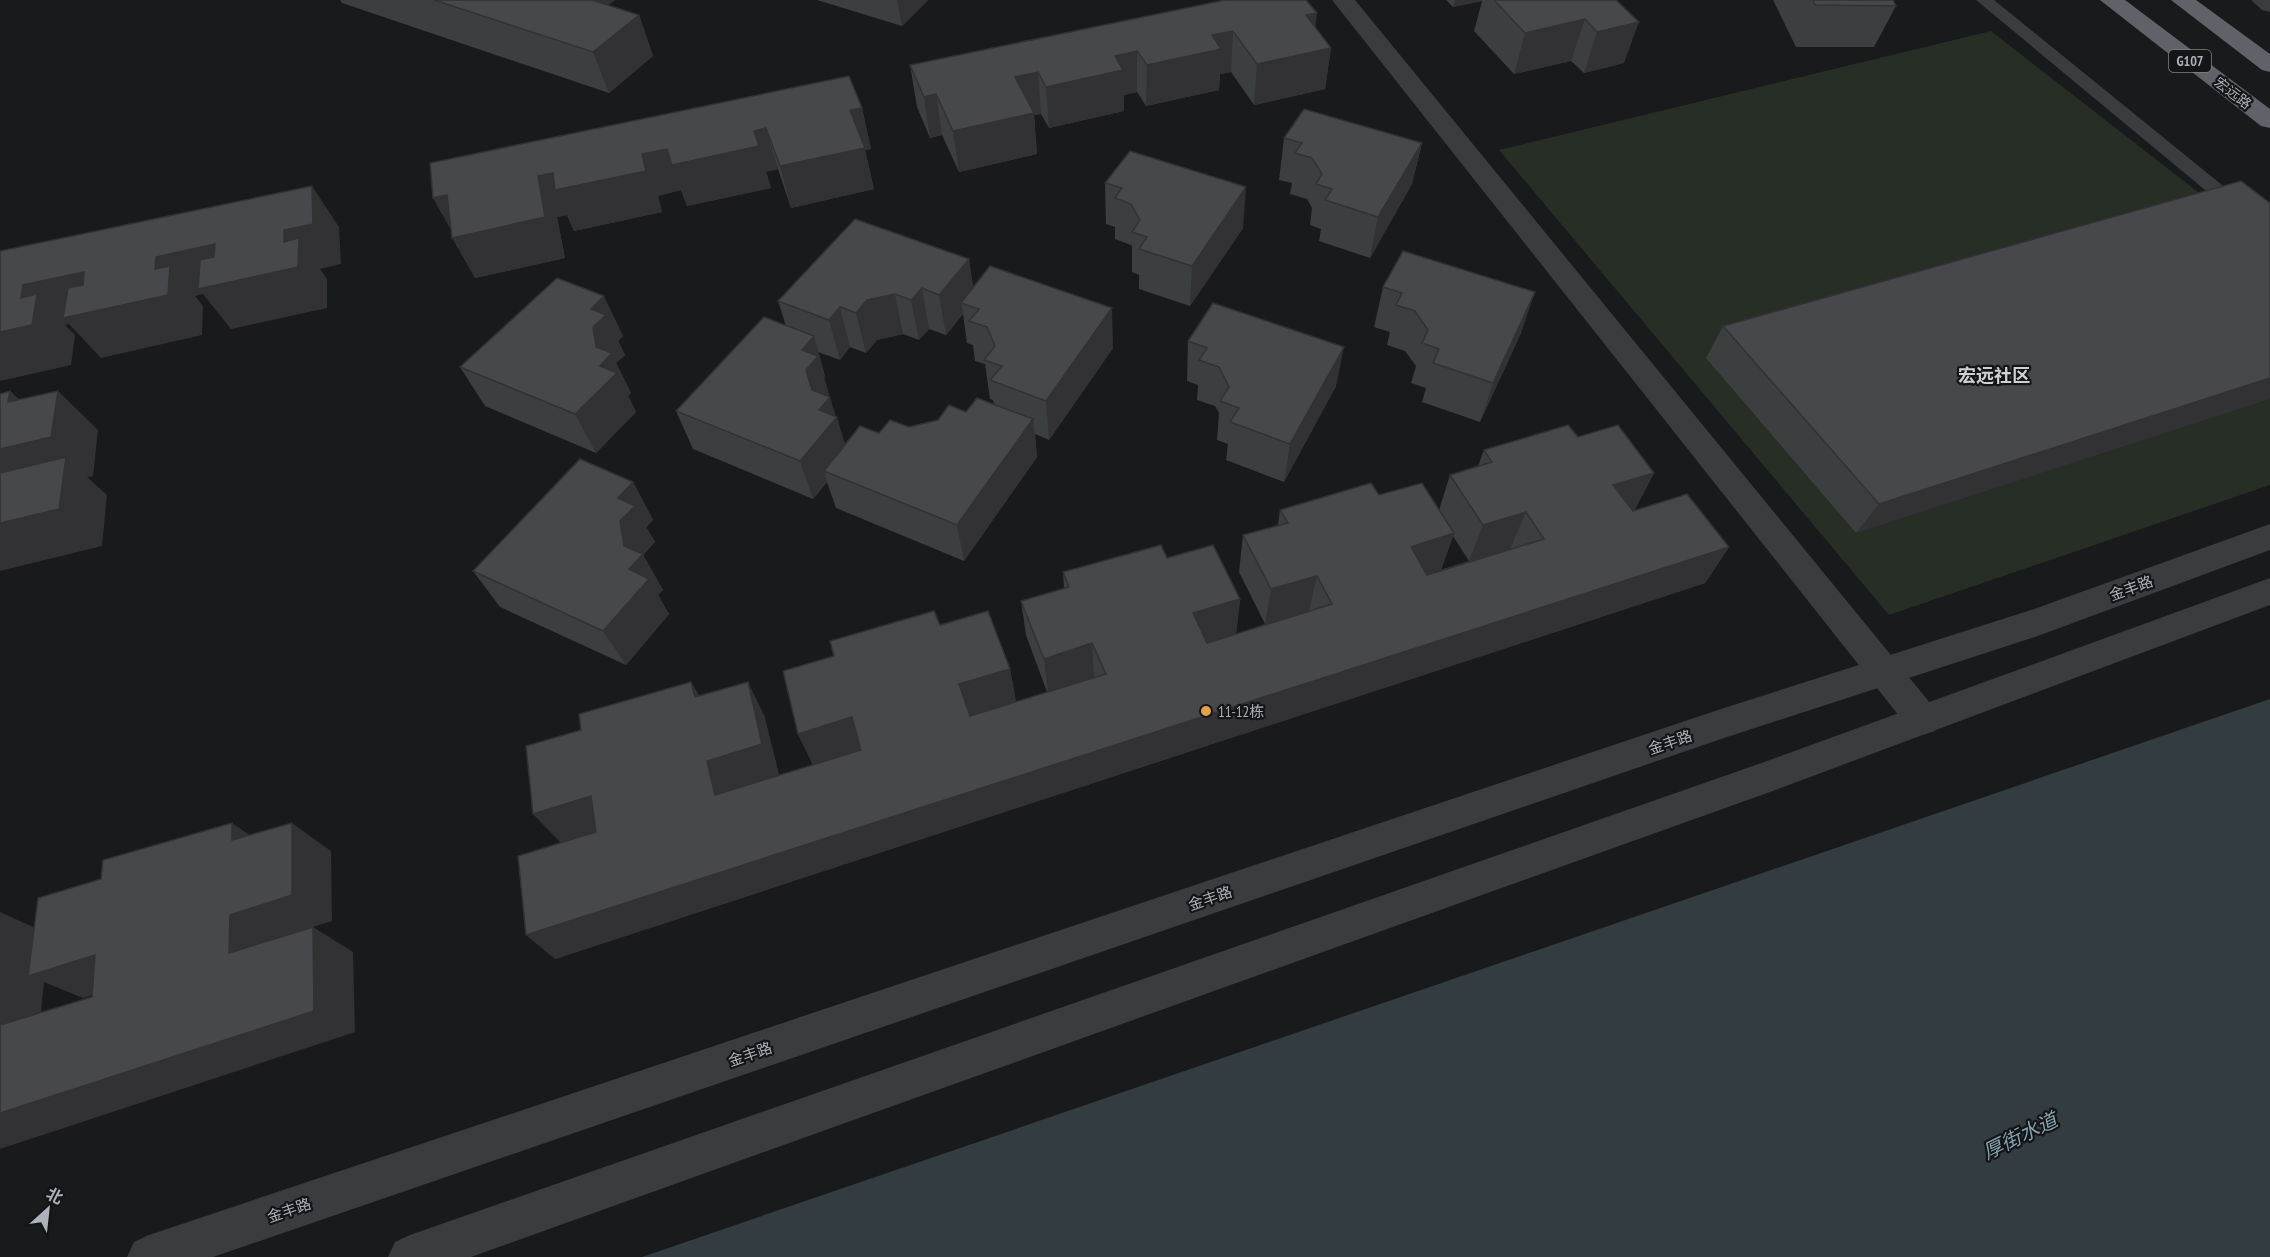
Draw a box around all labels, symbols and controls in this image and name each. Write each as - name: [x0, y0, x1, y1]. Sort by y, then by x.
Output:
- road number: G107: [2169, 50, 2211, 72]
- street label: 宏远路: [2211, 73, 2255, 113]
- district label: 宏远社区: [1958, 364, 2030, 387]
- street label: 金丰路: [2107, 571, 2155, 605]
- place label: 11-12栋: [1218, 702, 1264, 721]
- marker: 11-12栋: [1199, 704, 1213, 718]
- street label: 金丰路: [1646, 726, 1694, 758]
- street label: 金丰路: [1186, 882, 1234, 914]
- street label: 金丰路: [726, 1038, 774, 1070]
- water label: 厚街水道: [1978, 1105, 2064, 1165]
- north arrow: [18, 1179, 78, 1239]
- text: 北: [43, 1183, 66, 1208]
- street label: 金丰路: [265, 1194, 313, 1226]

